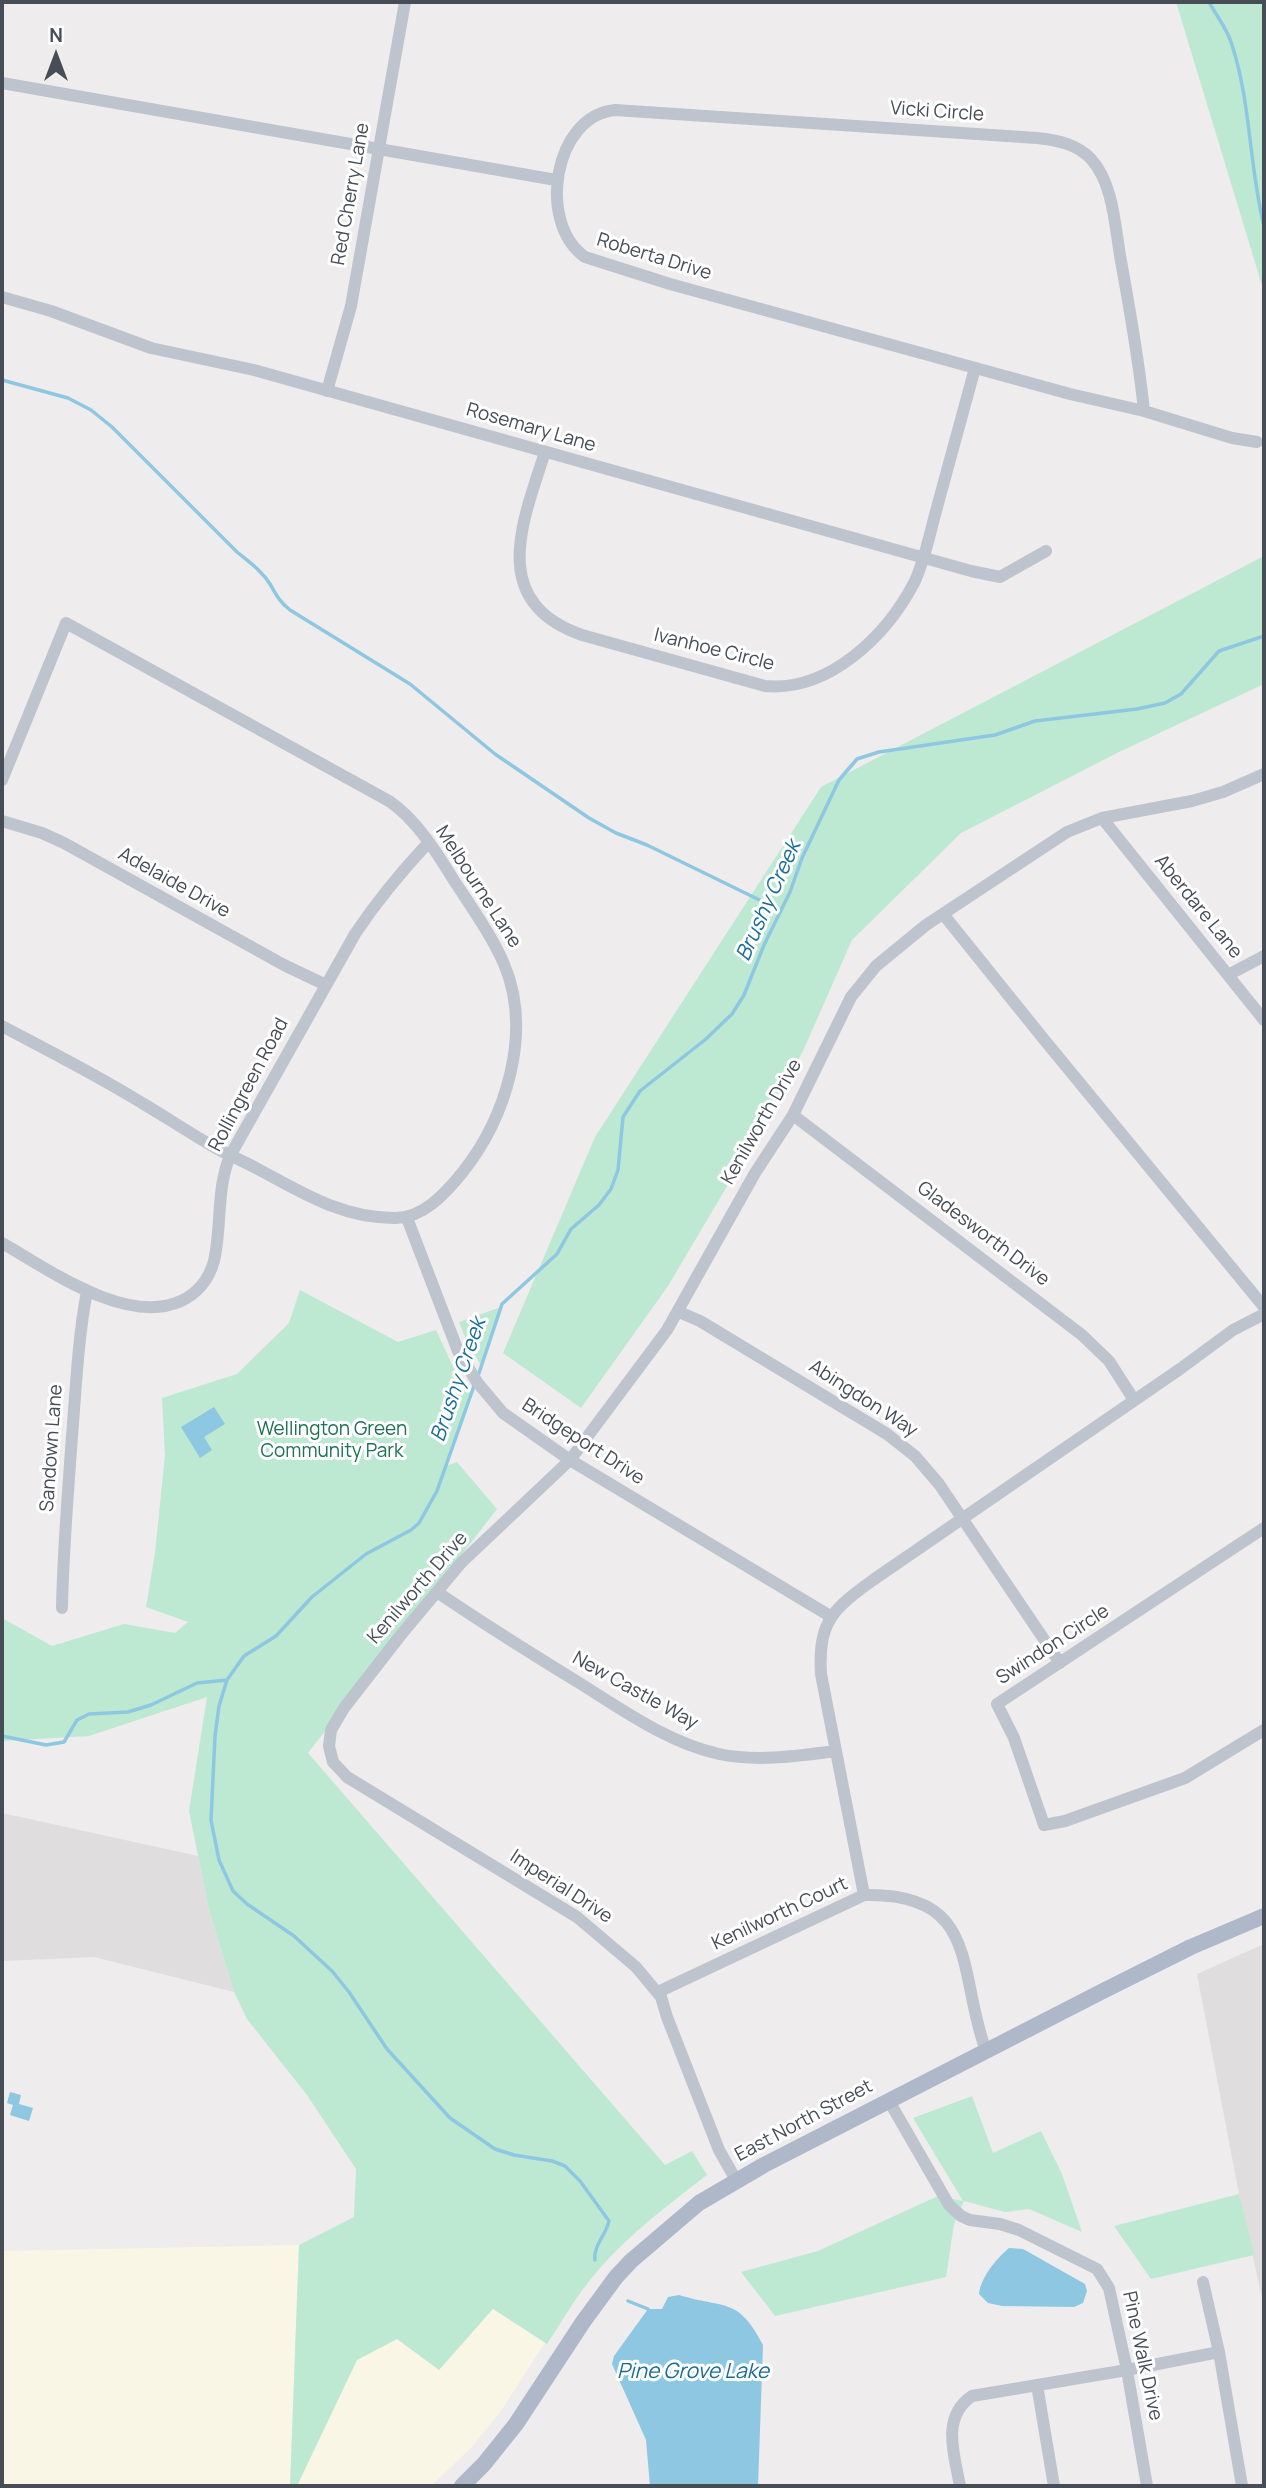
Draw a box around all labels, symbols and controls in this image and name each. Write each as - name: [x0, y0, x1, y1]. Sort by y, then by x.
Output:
- north arrow: [21, 21, 91, 91]
- text: N: [49, 22, 63, 48]
- street label: Vicki Circle: [889, 97, 985, 127]
- street label: Red Cherry Lane: [327, 121, 375, 267]
- street label: Roberta Drive: [594, 229, 714, 285]
- street label: Rosemary Lane: [464, 399, 598, 457]
- street label: Ivanhoe Circle: [651, 624, 777, 676]
- street label: Melbourne Lane: [430, 822, 526, 952]
- water label: Brushy Creek: [731, 837, 807, 965]
- street label: Adelaide Drive: [114, 843, 234, 923]
- street label: Aberdare Lane: [1149, 850, 1247, 964]
- street label: Rollingreen Road: [204, 1014, 294, 1156]
- street label: Kenilworth Drive: [717, 1055, 807, 1189]
- street label: Gladesworth Drive: [912, 1177, 1054, 1291]
- water label: Brushy Creek: [426, 1315, 492, 1445]
- street label: Abingdon Way: [804, 1355, 922, 1443]
- street label: Sandown Lane: [36, 1383, 68, 1513]
- street label: Bridgeport Drive: [517, 1394, 649, 1490]
- park label: Wellington Green Community Park: [257, 1419, 407, 1463]
- street label: Kenilworth Drive: [363, 1527, 473, 1649]
- street label: Swindon Circle: [992, 1600, 1114, 1690]
- street label: New Castle Way: [568, 1647, 702, 1735]
- street label: Imperial Drive: [506, 1845, 616, 1929]
- street label: Kenilworth Court: [709, 1873, 851, 1955]
- street label: East North Street: [731, 2075, 877, 2167]
- street label: Pine Walk Drive: [1117, 2289, 1167, 2423]
- water label: Pine Grove Lake: [617, 2359, 769, 2385]

